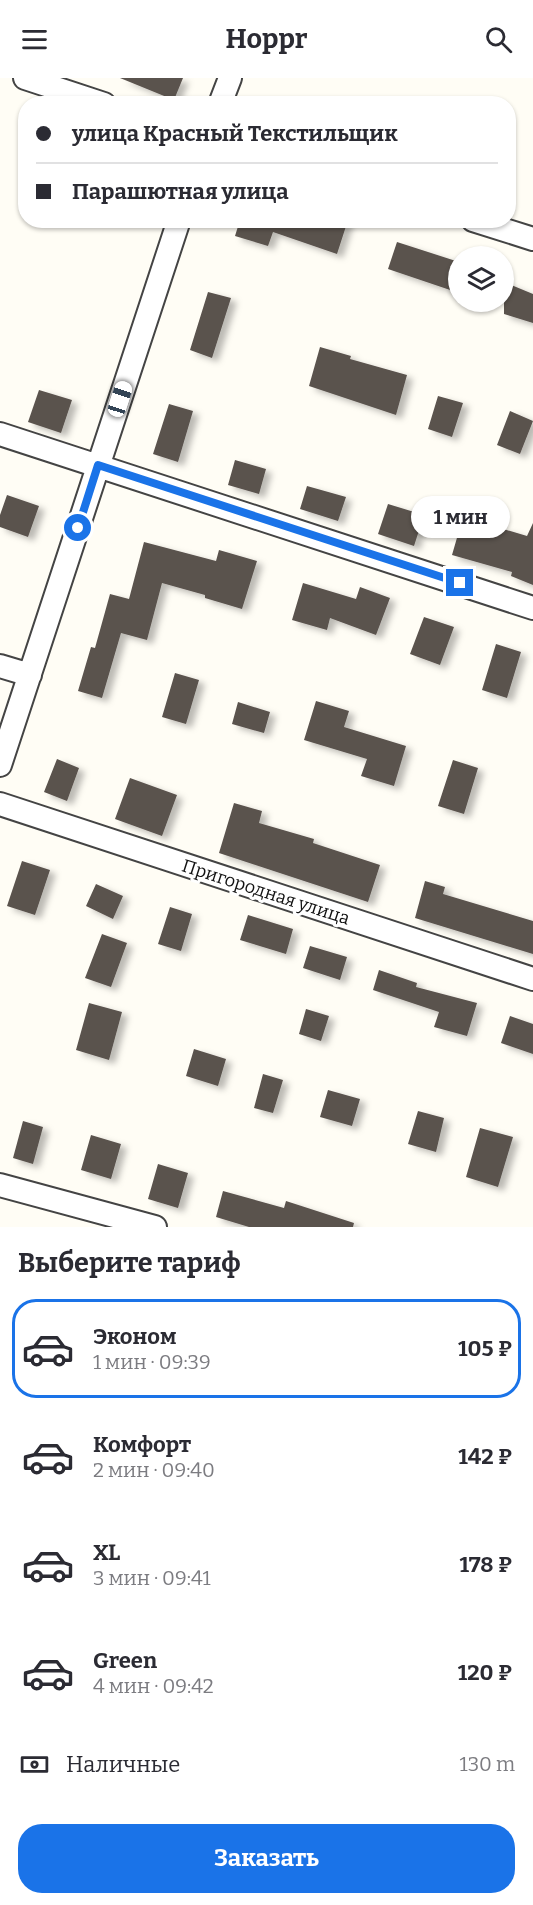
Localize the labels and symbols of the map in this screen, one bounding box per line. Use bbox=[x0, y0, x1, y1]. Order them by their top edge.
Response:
car bbox=[106, 379, 134, 419]
callout: 1 мин bbox=[410, 496, 510, 538]
route start bbox=[64, 514, 91, 541]
route end bbox=[446, 569, 473, 596]
street label: Пригородная улица bbox=[179, 854, 353, 930]

